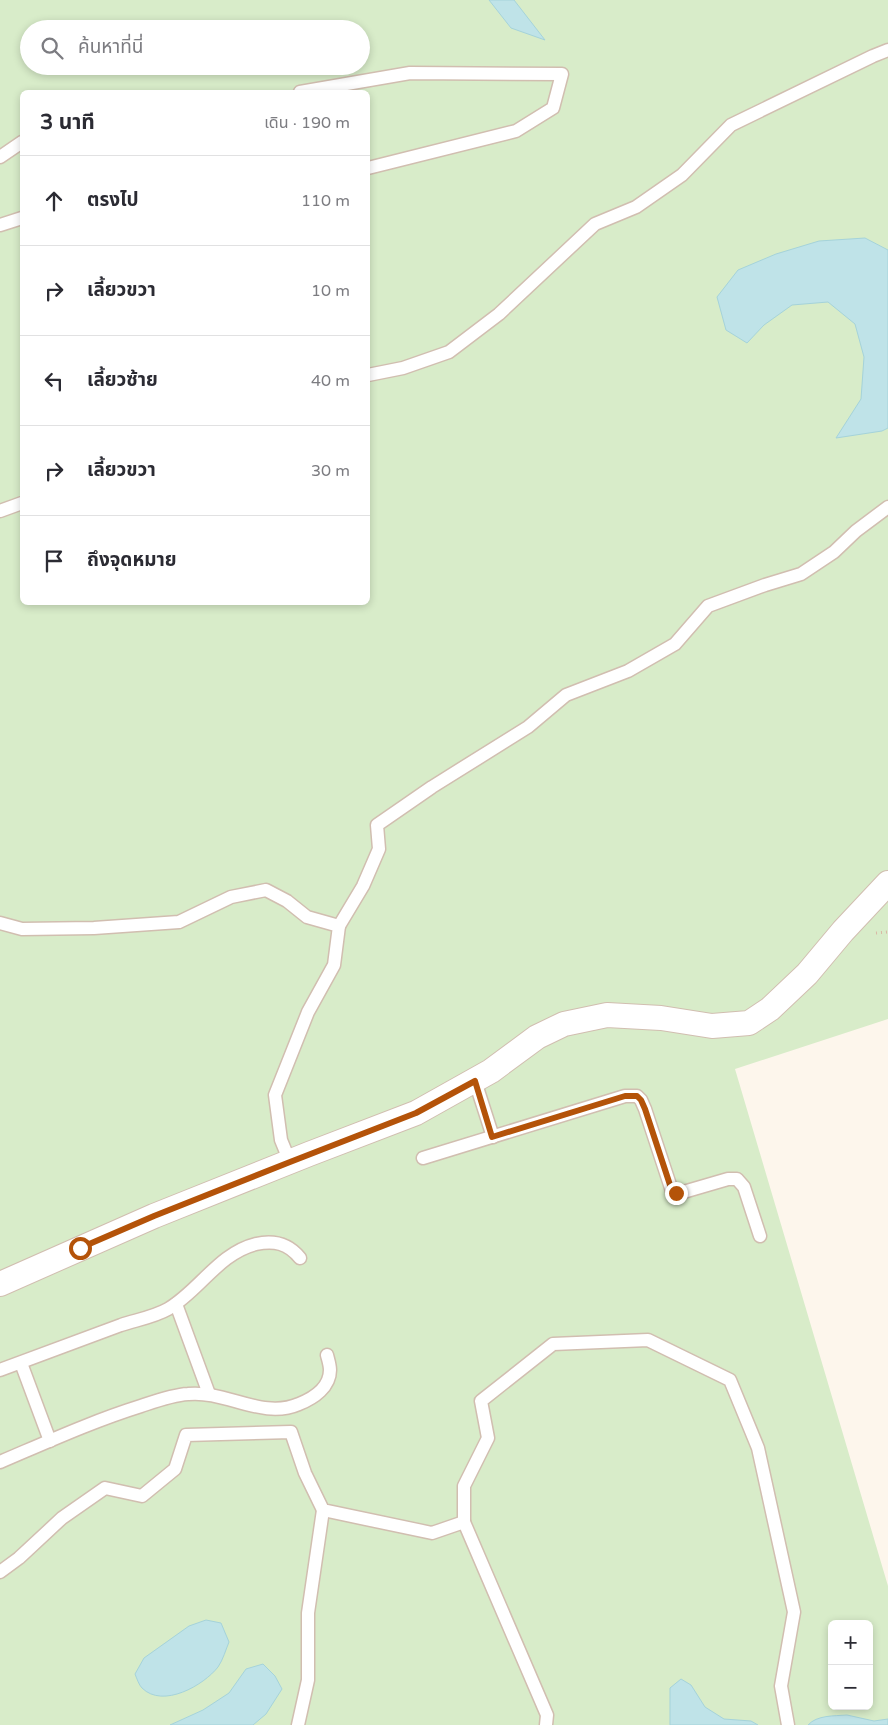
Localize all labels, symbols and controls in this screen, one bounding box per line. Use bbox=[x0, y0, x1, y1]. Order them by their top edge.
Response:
search box bbox=[20, 20, 370, 75]
icon: search bbox=[38, 34, 66, 62]
text: ค้นหาที่นี่ bbox=[78, 36, 143, 58]
text: 3 นาที bbox=[40, 110, 95, 135]
text: เดิน · 190 m bbox=[264, 113, 350, 133]
icon: ahead bbox=[40, 187, 68, 215]
text: ตรงไป bbox=[87, 189, 139, 211]
text: 110 m bbox=[301, 191, 350, 211]
icon: right bbox=[40, 277, 68, 305]
text: เลี้ยวขวา bbox=[87, 279, 156, 301]
text: 10 m bbox=[311, 281, 350, 301]
icon: left bbox=[40, 367, 68, 395]
text: เลี้ยวซ้าย bbox=[87, 369, 158, 391]
text: 40 m bbox=[311, 371, 350, 391]
icon: right bbox=[40, 457, 68, 485]
text: เลี้ยวขวา bbox=[87, 459, 156, 481]
text: 30 m bbox=[311, 461, 350, 481]
icon: arrive bbox=[40, 547, 68, 575]
text: ถึงจุดหมาย bbox=[87, 549, 177, 571]
route end bbox=[665, 1182, 688, 1205]
route start bbox=[69, 1237, 92, 1260]
map controls bbox=[828, 1620, 873, 1710]
button: + bbox=[828, 1620, 873, 1665]
button: − bbox=[828, 1665, 873, 1710]

